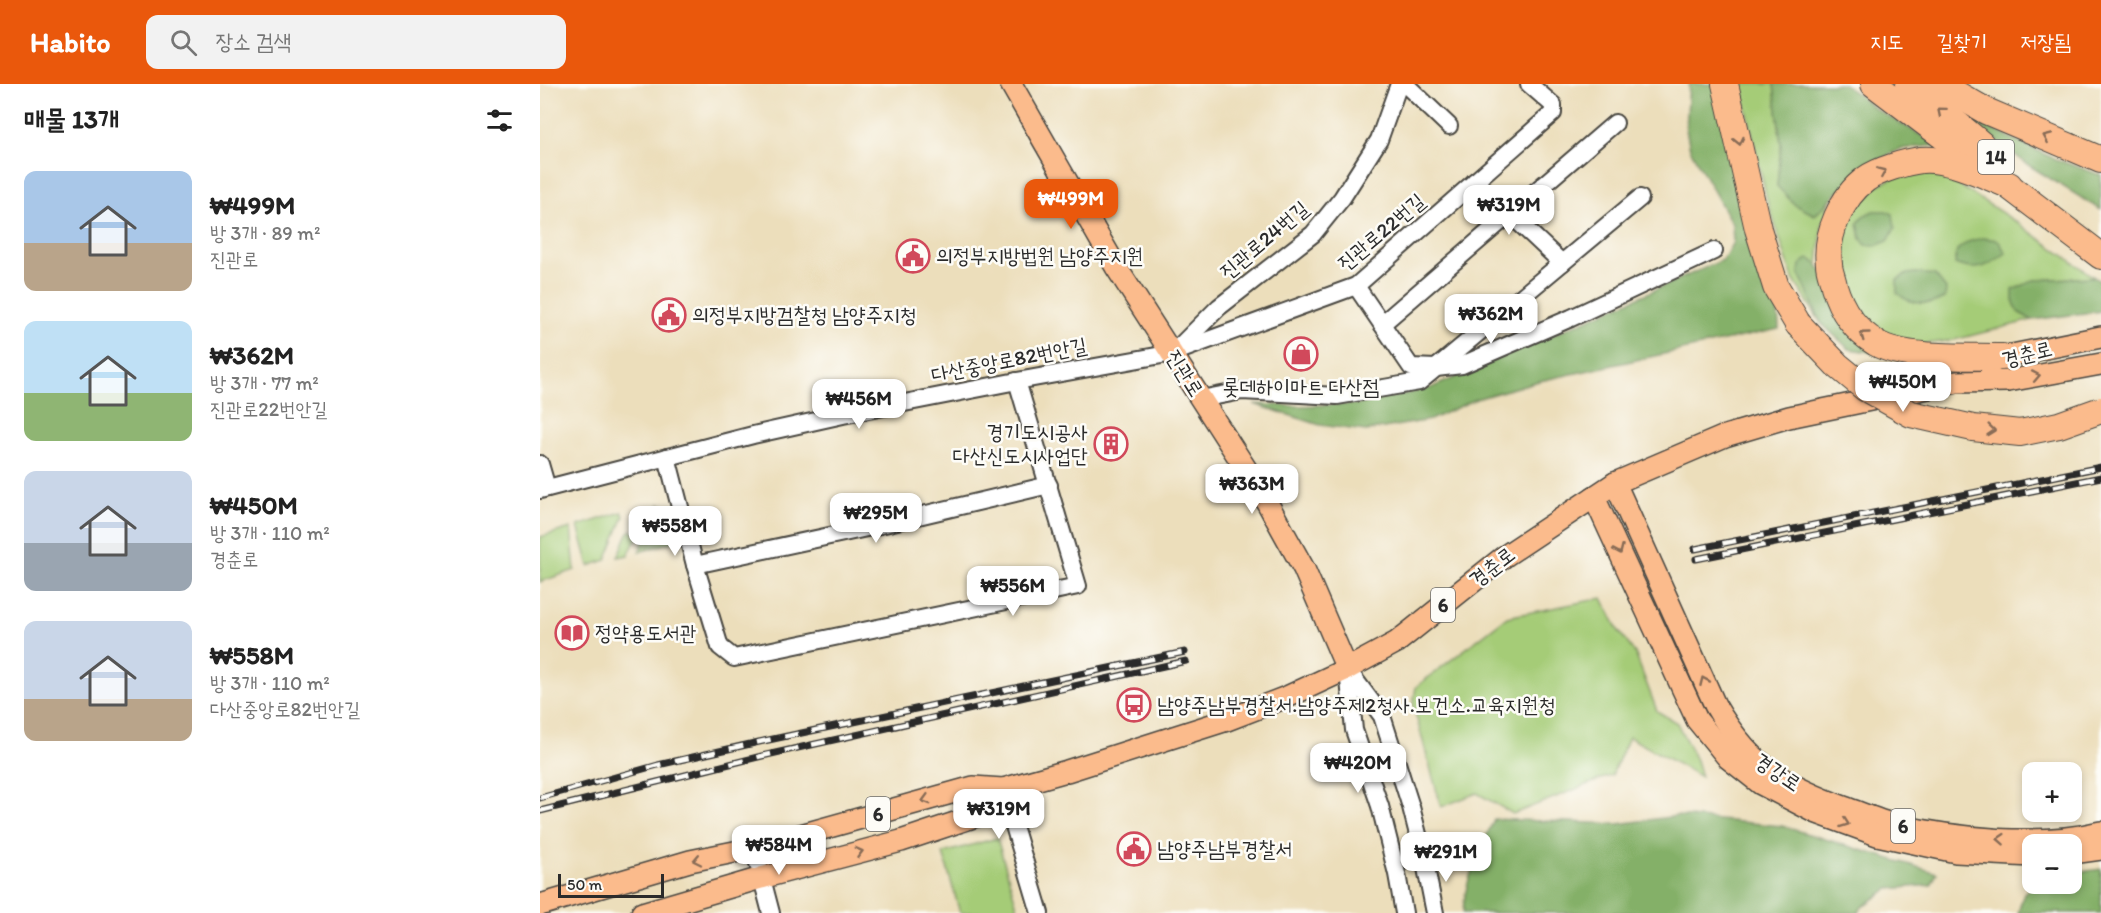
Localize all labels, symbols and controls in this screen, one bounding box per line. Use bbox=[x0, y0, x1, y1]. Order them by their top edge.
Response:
search box bbox=[146, 15, 566, 69]
text: Habito bbox=[30, 25, 110, 59]
icon: search bbox=[167, 26, 200, 59]
text: 장소 검색 bbox=[215, 28, 291, 55]
text: 지도 bbox=[1870, 29, 1904, 54]
text: 길찾기 bbox=[1937, 29, 1987, 54]
text: 저장됨 bbox=[2020, 29, 2071, 54]
text: 매물 13개 bbox=[24, 103, 119, 135]
icon: filters bbox=[483, 104, 516, 137]
one-way arrow bbox=[1937, 107, 1948, 118]
one-way arrow bbox=[2043, 132, 2054, 144]
one-way arrow bbox=[1731, 136, 1744, 146]
road number: 14 bbox=[1978, 140, 2014, 174]
one-way arrow bbox=[1875, 167, 1886, 179]
pin: ₩499M bbox=[1029, 179, 1113, 230]
pin: ₩319M bbox=[1467, 185, 1551, 236]
text: ₩499M bbox=[1038, 186, 1104, 210]
street label: 진관로22번길 bbox=[1332, 188, 1430, 275]
text: ₩499M bbox=[210, 189, 296, 221]
text: ₩319M bbox=[1477, 192, 1541, 216]
icon: home bbox=[72, 195, 144, 267]
street label: 진관로24번길 bbox=[1214, 195, 1313, 284]
text: 방 3개 · 89 m² bbox=[210, 221, 320, 245]
public building icon: 의정부지방법원 남양주지원 bbox=[895, 238, 931, 274]
place label: 의정부지방법원 남양주지원 bbox=[936, 243, 1144, 268]
text: 진관로 bbox=[210, 247, 258, 271]
pin: ₩362M bbox=[1449, 294, 1533, 345]
public building icon: 의정부지방검찰청 남양주지청 bbox=[651, 297, 687, 333]
text: ₩362M bbox=[1459, 301, 1523, 325]
place label: 의정부지방검찰청 남양주지청 bbox=[692, 302, 916, 327]
one-way arrow bbox=[1860, 331, 1871, 342]
street label: 다산중앙로82번안길 bbox=[929, 332, 1089, 387]
street label: 경춘로 bbox=[1999, 335, 2055, 372]
shop icon: 롯데하이마트 다산점 bbox=[1283, 336, 1319, 372]
text: ₩362M bbox=[210, 339, 294, 371]
icon: home bbox=[72, 345, 144, 417]
street label: 진관로 bbox=[1161, 345, 1209, 401]
pin: ₩450M bbox=[1861, 362, 1945, 413]
text: ₩450M bbox=[1869, 369, 1937, 393]
one-way arrow bbox=[2031, 370, 2041, 383]
text: 방 3개 · 77 m² bbox=[210, 371, 319, 395]
place label: 롯데하이마트 다산점 bbox=[1223, 374, 1379, 399]
pin: ₩456M bbox=[817, 379, 901, 430]
text: ₩456M bbox=[826, 386, 892, 410]
text: 진관로22번안길 bbox=[210, 397, 328, 421]
place label: 경기도시공사 다산신도시사업단 bbox=[953, 419, 1088, 468]
one-way arrow bbox=[1986, 423, 1995, 436]
building icon: 경기도시공사 다산신도시사업단 bbox=[1093, 426, 1129, 462]
pin: ₩363M bbox=[1210, 464, 1294, 515]
text: ₩363M bbox=[1219, 471, 1285, 495]
text: ₩450M bbox=[210, 489, 298, 521]
pin: ₩295M bbox=[834, 493, 918, 544]
icon: home bbox=[72, 495, 144, 567]
text: ₩295M bbox=[844, 500, 908, 524]
pin: ₩558M bbox=[633, 506, 717, 557]
text: ₩558M bbox=[643, 513, 707, 537]
text: 방 3개 · 110 m² bbox=[210, 521, 330, 545]
street label: 경춘로 bbox=[1464, 541, 1519, 592]
one-way arrow bbox=[1611, 543, 1623, 554]
text: 경춘로 bbox=[210, 547, 258, 571]
pin: ₩556M bbox=[971, 566, 1055, 617]
text: ₩556M bbox=[981, 573, 1045, 597]
road number: 6 bbox=[1431, 588, 1455, 622]
library icon: 정약용도서관 bbox=[554, 615, 590, 651]
place label: 정약용도서관 bbox=[595, 620, 696, 645]
text: ₩558M bbox=[210, 639, 294, 671]
icon: home bbox=[72, 645, 144, 717]
text: 방 3개 · 110 m² bbox=[210, 671, 330, 695]
one-way arrow bbox=[1699, 676, 1711, 687]
bus stop icon: 남양주남부경찰서.남양주제2청사.보건소.교육지원청 bbox=[1116, 687, 1152, 723]
place label: 남양주남부경찰서.남양주제2청사.보건소.교육지원청 bbox=[1157, 692, 1555, 717]
text: 다산중앙로82번안길 bbox=[210, 697, 360, 721]
pin: ₩420M bbox=[1316, 743, 1400, 794]
street label: 경강로 bbox=[1750, 747, 1806, 796]
text: ₩420M bbox=[1324, 750, 1392, 774]
map controls bbox=[2022, 762, 2082, 894]
button: + bbox=[2022, 762, 2082, 822]
pin: ₩319M bbox=[957, 789, 1041, 840]
one-way arrow bbox=[921, 793, 932, 805]
text: ₩319M bbox=[967, 796, 1031, 820]
road number: 6 bbox=[866, 797, 890, 831]
road number: 6 bbox=[1891, 809, 1915, 843]
one-way arrow bbox=[1839, 816, 1850, 829]
pin: ₩584M bbox=[737, 825, 821, 876]
public building icon: 남양주남부경찰서 bbox=[1116, 831, 1152, 867]
text: ₩584M bbox=[746, 832, 812, 856]
pin: ₩291M bbox=[1404, 832, 1488, 883]
one-way arrow bbox=[1996, 832, 2005, 845]
button: − bbox=[2022, 834, 2082, 894]
place label: 남양주남부경찰서 bbox=[1157, 836, 1292, 861]
text: ₩291M bbox=[1414, 839, 1478, 863]
one-way arrow bbox=[853, 847, 863, 859]
one-way arrow bbox=[692, 853, 702, 866]
scale bar bbox=[558, 871, 664, 898]
text: 50 m bbox=[567, 875, 602, 894]

